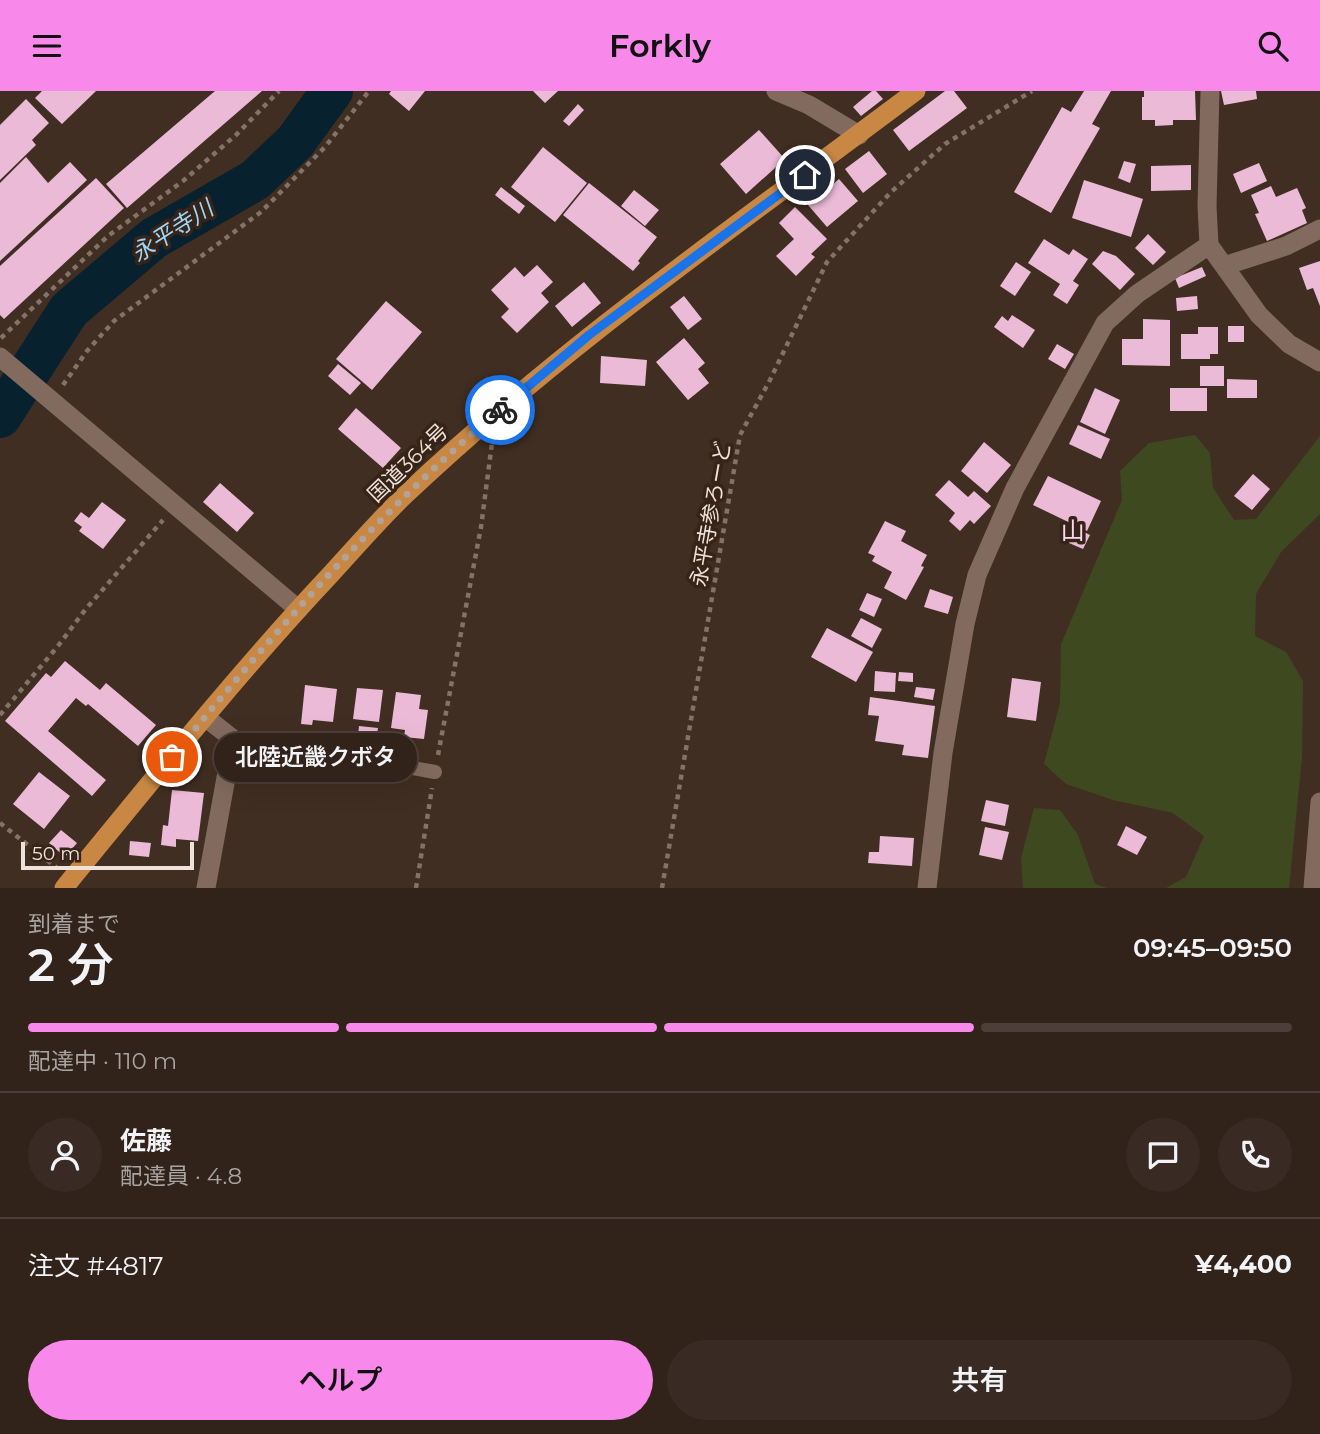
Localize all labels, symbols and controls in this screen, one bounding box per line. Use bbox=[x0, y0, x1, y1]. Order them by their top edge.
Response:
text: Forkly bbox=[609, 26, 711, 65]
icon: menu bbox=[28, 27, 66, 65]
icon: search bbox=[1254, 27, 1292, 65]
pin bbox=[775, 145, 835, 205]
icon: home bbox=[786, 156, 824, 194]
water label: 永平寺川 bbox=[126, 193, 221, 268]
courier bbox=[465, 375, 535, 445]
icon: bike bbox=[481, 391, 519, 429]
street label: 国道364号 bbox=[362, 418, 453, 507]
street label: 永平寺参ろーど bbox=[685, 439, 736, 588]
district label: 山 bbox=[1061, 516, 1085, 545]
pin bbox=[142, 727, 202, 787]
callout: 北陸近畿クボタ bbox=[214, 733, 417, 781]
icon: bag bbox=[153, 738, 191, 776]
text: 北陸近畿クボタ bbox=[235, 743, 396, 771]
scale bar bbox=[21, 839, 194, 871]
text: 50 m bbox=[32, 842, 80, 865]
text: 到着まで bbox=[28, 910, 120, 938]
text: 09:45–09:50 bbox=[1133, 932, 1292, 964]
text: 2 分 bbox=[28, 936, 113, 993]
text: 配達中 · 110 m bbox=[28, 1047, 177, 1075]
button: person bbox=[28, 1118, 102, 1192]
button: chat bbox=[1126, 1118, 1200, 1192]
button: phone bbox=[1218, 1118, 1292, 1192]
text: 佐藤 bbox=[120, 1125, 172, 1157]
text: 配達員 · 4.8 bbox=[120, 1162, 242, 1190]
text: ¥4,400 bbox=[1195, 1248, 1292, 1280]
text: 注文 #4817 bbox=[28, 1250, 164, 1282]
button: ヘルプ bbox=[28, 1340, 653, 1420]
button: 共有 bbox=[667, 1340, 1292, 1420]

